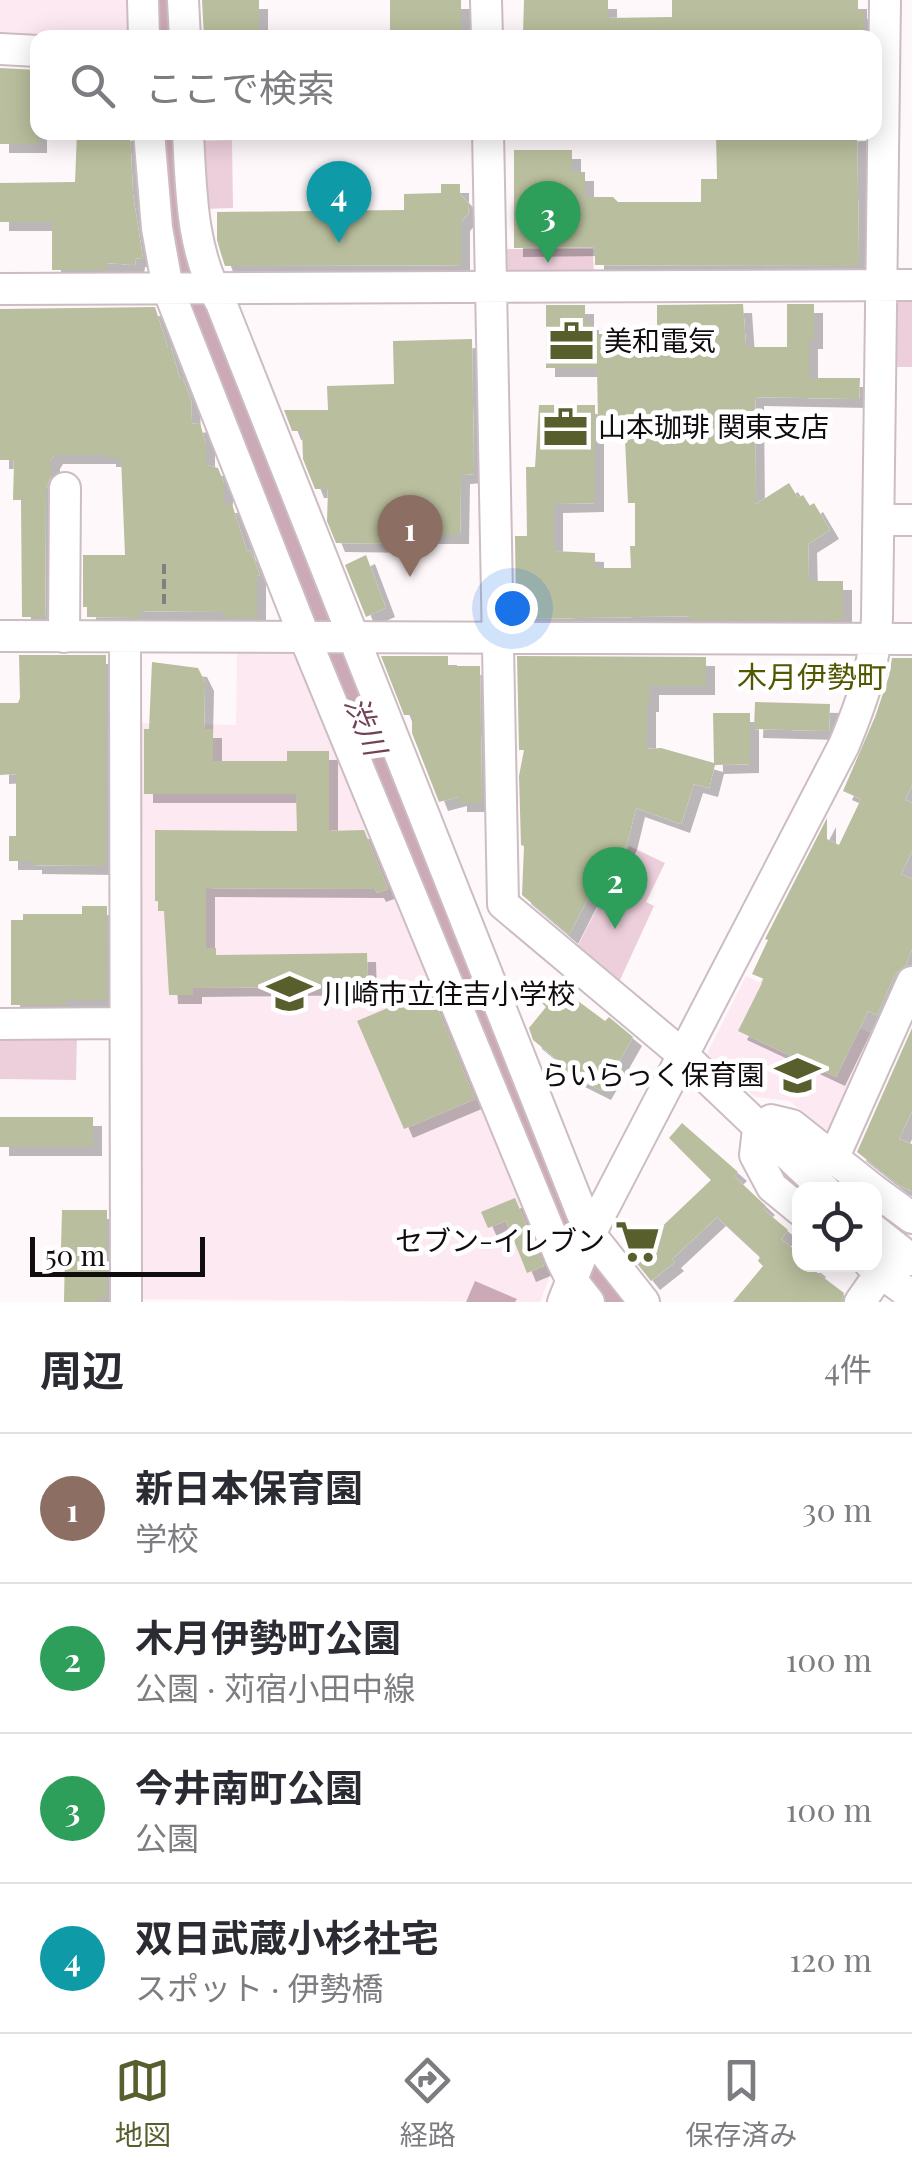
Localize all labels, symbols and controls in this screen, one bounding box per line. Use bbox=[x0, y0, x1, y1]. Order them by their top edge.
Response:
search box bbox=[30, 30, 882, 140]
icon: search bbox=[65, 58, 120, 113]
text: ここで検索 bbox=[145, 61, 335, 112]
pin: 4 bbox=[306, 160, 372, 243]
pin: 3 bbox=[516, 180, 580, 263]
office icon: 美和電気 bbox=[547, 317, 595, 365]
place label: 美和電気 bbox=[604, 321, 716, 358]
office icon: 山本珈琲 関東支店 bbox=[541, 403, 589, 451]
place label: 山本珈琲 関東支店 bbox=[598, 407, 829, 444]
pin: 1 bbox=[378, 494, 442, 577]
your location bbox=[487, 583, 538, 634]
district label: 木月伊勢町 bbox=[737, 656, 887, 696]
water label: 渋川 bbox=[337, 690, 398, 763]
pin: 2 bbox=[582, 846, 648, 929]
school or university icon: 川崎市立住吉小学校 bbox=[266, 970, 314, 1018]
place label: 川崎市立住吉小学校 bbox=[323, 974, 575, 1011]
school or university icon: らいらっく保育園 bbox=[774, 1051, 822, 1099]
place label: らいらっく保育園 bbox=[541, 1055, 765, 1092]
map controls bbox=[792, 1182, 882, 1272]
button: locate bbox=[792, 1182, 882, 1272]
supermarket icon: セブン-イレブン bbox=[614, 1217, 662, 1265]
place label: セブン-イレブン bbox=[395, 1221, 605, 1258]
scale bar bbox=[30, 1232, 205, 1276]
text: 50 m bbox=[45, 1236, 105, 1273]
text: 周辺 bbox=[40, 1341, 124, 1397]
text: 4件 bbox=[824, 1346, 872, 1389]
text: 新日本保育園 bbox=[135, 1461, 363, 1512]
text: 1 bbox=[66, 1487, 79, 1530]
text: 30 m bbox=[802, 1487, 872, 1530]
text: 学校 bbox=[135, 1515, 199, 1558]
text: 木月伊勢町公園 bbox=[135, 1611, 401, 1662]
text: 2 bbox=[64, 1637, 81, 1680]
text: 100 m bbox=[785, 1637, 872, 1680]
text: 公園 · 苅宿小田中線 bbox=[135, 1665, 415, 1708]
text: 今井南町公園 bbox=[135, 1761, 363, 1812]
text: 3 bbox=[65, 1787, 80, 1830]
text: 100 m bbox=[785, 1787, 872, 1830]
text: 公園 bbox=[135, 1815, 199, 1858]
text: 双日武蔵小杉社宅 bbox=[135, 1911, 439, 1962]
text: 4 bbox=[64, 1937, 81, 1980]
text: 120 m bbox=[789, 1937, 872, 1980]
text: スポット · 伊勢橋 bbox=[135, 1965, 383, 2008]
tab: 地図 bbox=[115, 2053, 171, 2153]
tab: 経路 bbox=[400, 2053, 456, 2153]
tab: 保存済み bbox=[685, 2053, 797, 2153]

